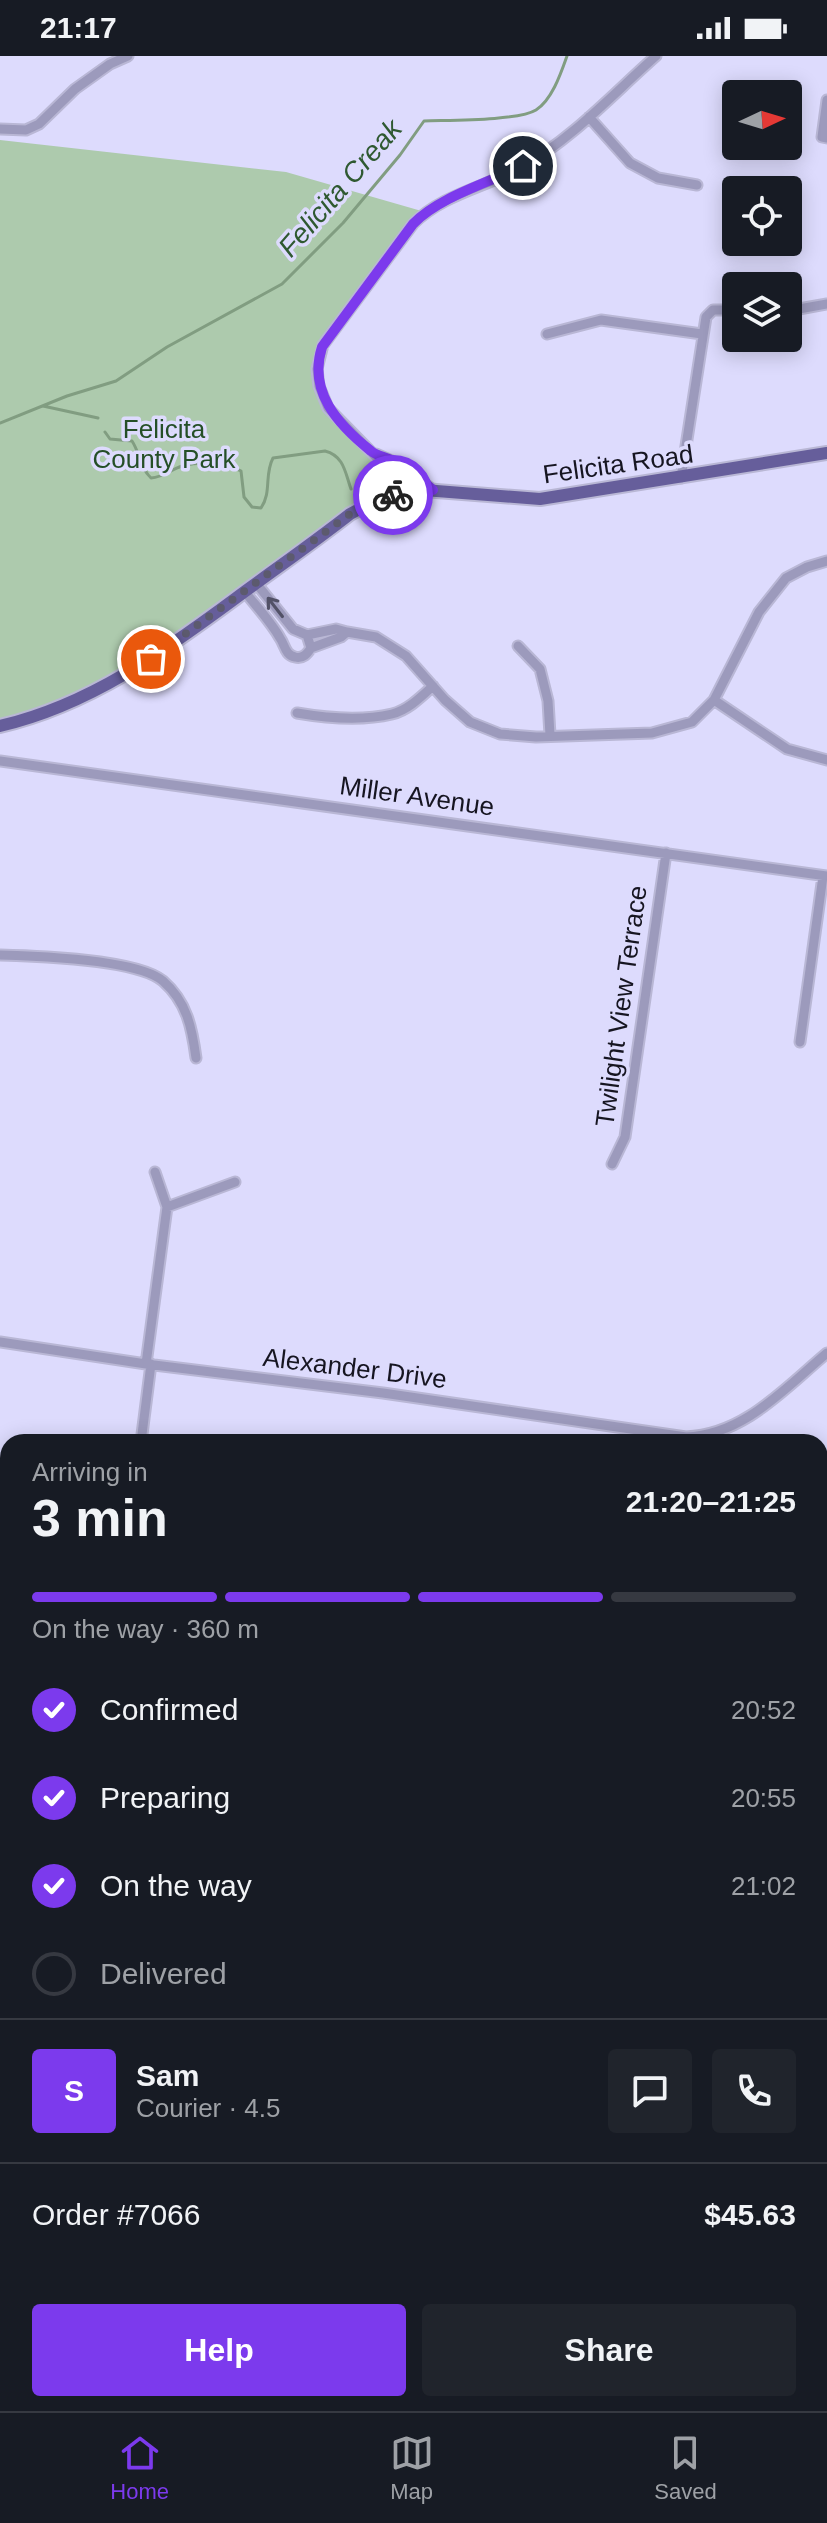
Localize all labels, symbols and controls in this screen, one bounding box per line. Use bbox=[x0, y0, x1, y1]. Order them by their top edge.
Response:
text: 21:17 bbox=[40, 11, 117, 44]
north arrow bbox=[722, 80, 802, 160]
map controls bbox=[722, 80, 802, 352]
water label: Felicita Creak bbox=[272, 112, 409, 263]
pin bbox=[489, 132, 557, 200]
icon: home bbox=[501, 144, 545, 188]
button: locate bbox=[722, 176, 802, 256]
button: layers bbox=[722, 272, 802, 352]
park label: Felicita County Park bbox=[92, 414, 237, 474]
street label: Felicita Road bbox=[541, 439, 695, 489]
courier bbox=[353, 455, 433, 535]
icon: bike bbox=[371, 473, 415, 517]
one-way arrow bbox=[266, 597, 284, 618]
pin bbox=[117, 625, 185, 693]
icon: bag bbox=[129, 637, 173, 681]
street label: Miller Avenue bbox=[338, 770, 496, 822]
street label: Twilight View Terrace bbox=[589, 883, 653, 1129]
street label: Alexander Drive bbox=[261, 1342, 449, 1394]
text: Arriving in bbox=[32, 1457, 148, 1487]
text: 21:20–21:25 bbox=[626, 1485, 796, 1518]
text: 3 min bbox=[32, 1489, 168, 1547]
text: On the way · 360 m bbox=[32, 1614, 259, 1644]
icon: check bbox=[32, 1688, 76, 1732]
text: Confirmed bbox=[100, 1693, 238, 1726]
text: 20:52 bbox=[731, 1695, 796, 1725]
icon: check bbox=[32, 1776, 76, 1820]
text: Preparing bbox=[100, 1781, 230, 1814]
text: 20:55 bbox=[731, 1783, 796, 1813]
icon: check bbox=[32, 1864, 76, 1908]
text: On the way bbox=[100, 1869, 252, 1902]
text: 21:02 bbox=[731, 1871, 796, 1901]
text: Delivered bbox=[100, 1957, 227, 1990]
button: chat bbox=[608, 2049, 692, 2133]
button: phone bbox=[712, 2049, 796, 2133]
text: Sam bbox=[136, 2059, 199, 2092]
text: S bbox=[64, 2074, 84, 2107]
text: Courier · 4.5 bbox=[136, 2093, 281, 2123]
text: Order #7066 bbox=[32, 2198, 200, 2231]
text: $45.63 bbox=[704, 2198, 796, 2231]
button: Help bbox=[32, 2304, 406, 2396]
button: Share bbox=[422, 2304, 796, 2396]
tab: Home bbox=[110, 2431, 169, 2505]
tab: Map bbox=[390, 2431, 434, 2505]
tab: Saved bbox=[654, 2431, 717, 2505]

